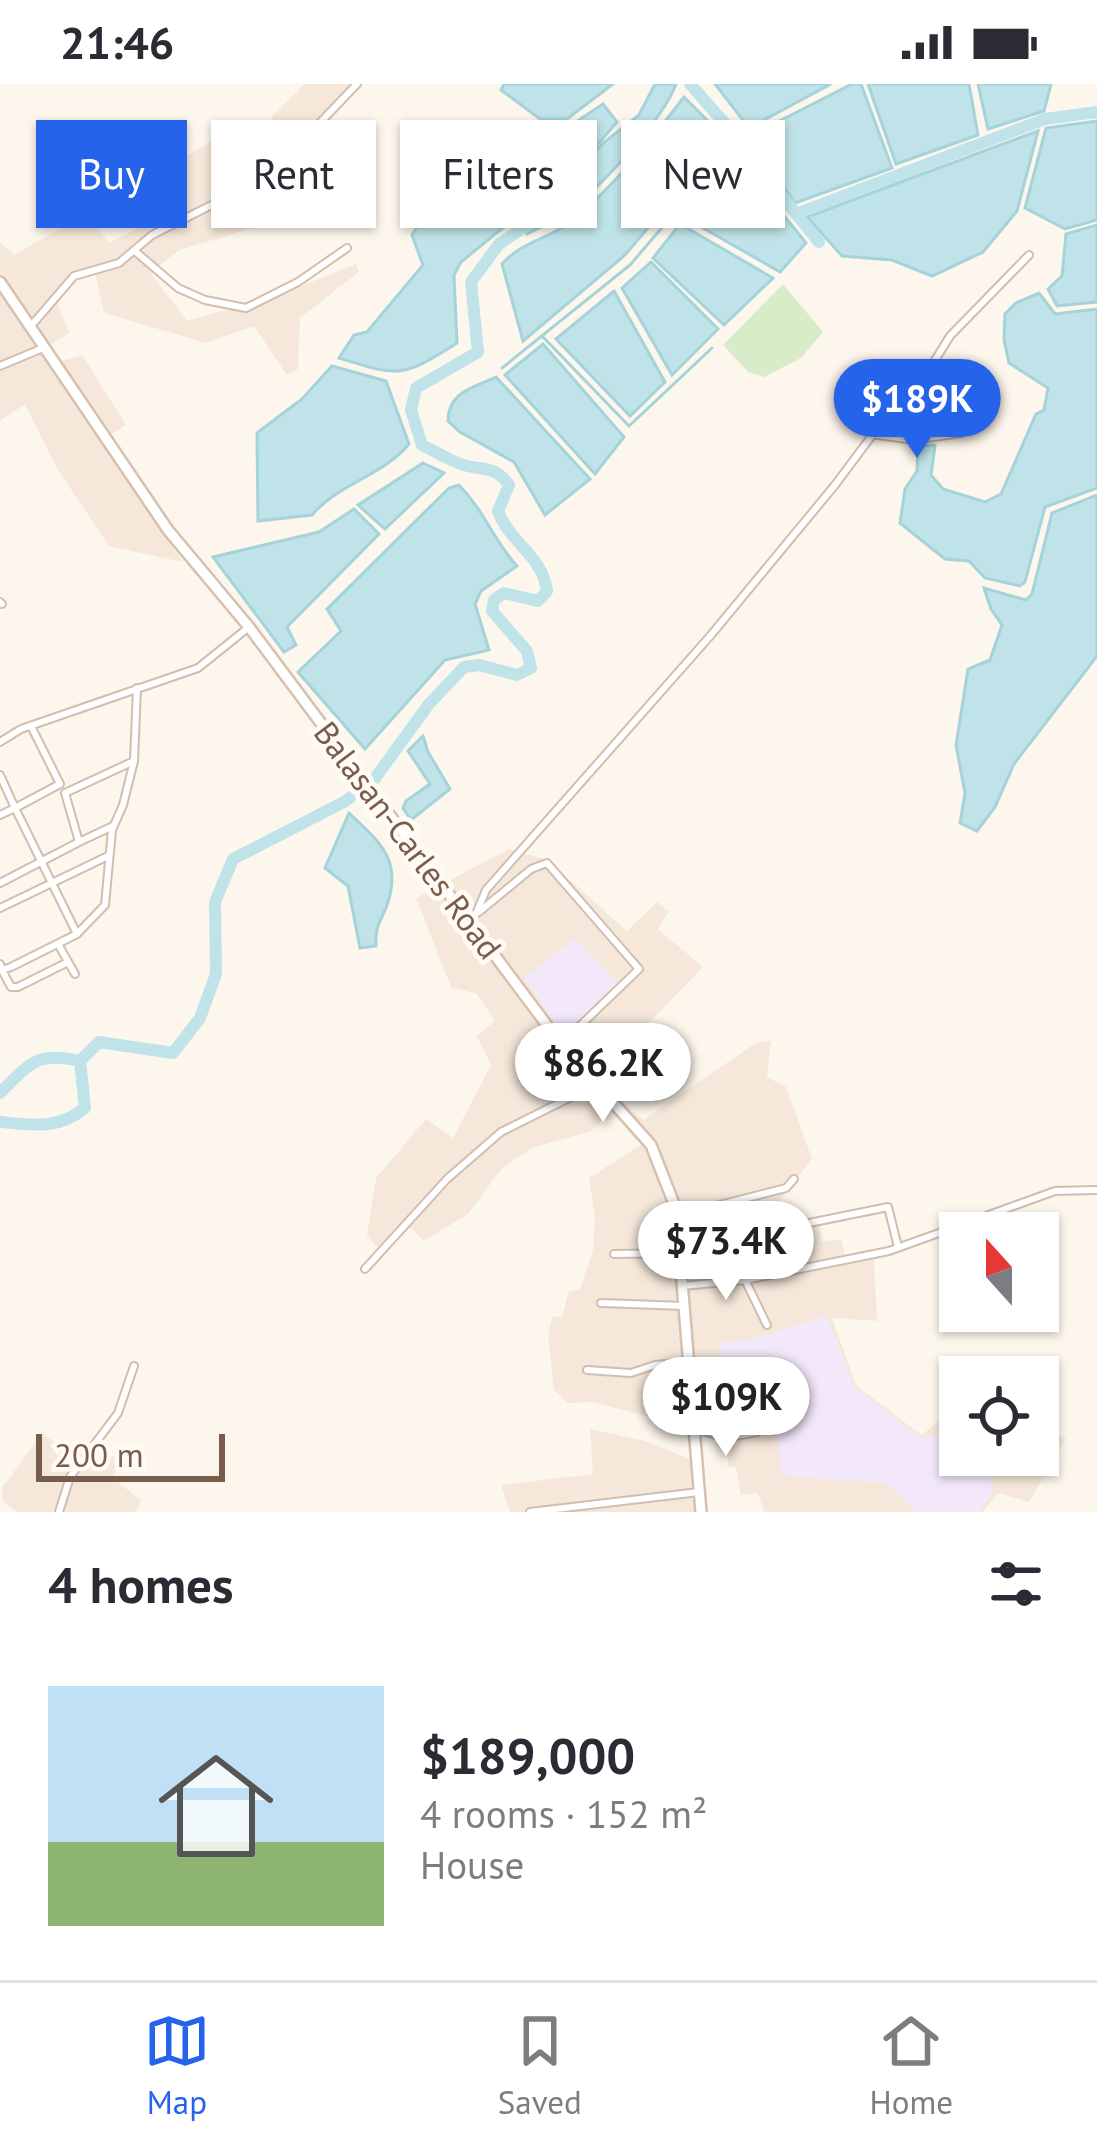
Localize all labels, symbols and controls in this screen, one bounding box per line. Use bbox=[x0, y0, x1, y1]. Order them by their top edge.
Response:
text: 21:46 bbox=[60, 13, 174, 71]
chip: Buy bbox=[36, 120, 187, 228]
chip: Rent bbox=[211, 120, 376, 228]
chip: Filters bbox=[400, 120, 597, 228]
chip: New bbox=[621, 120, 785, 228]
pin: $189K bbox=[833, 359, 1001, 461]
text: $189K bbox=[861, 372, 973, 423]
street label: Balasan-Carles Road bbox=[305, 712, 512, 967]
pin: $86.2K bbox=[505, 1023, 701, 1125]
text: $86.2K bbox=[542, 1036, 664, 1087]
pin: $73.4K bbox=[628, 1201, 824, 1303]
north arrow bbox=[939, 1212, 1059, 1332]
map controls bbox=[939, 1212, 1059, 1476]
text: $73.4K bbox=[665, 1214, 787, 1265]
button: locate bbox=[939, 1356, 1059, 1476]
pin: $109K bbox=[642, 1357, 810, 1459]
text: $109K bbox=[670, 1370, 782, 1421]
scale bar bbox=[36, 1428, 225, 1481]
text: 200 m bbox=[54, 1433, 144, 1476]
text: 4 homes bbox=[48, 1551, 234, 1617]
icon: filters bbox=[983, 1551, 1049, 1617]
text: $189,000 bbox=[420, 1722, 635, 1788]
icon: home bbox=[144, 1734, 288, 1878]
text: 4 rooms · 152 m² bbox=[420, 1788, 707, 1839]
text: House bbox=[420, 1839, 524, 1890]
tab: Map bbox=[144, 2008, 210, 2123]
tab: Saved bbox=[498, 2008, 582, 2123]
tab: Home bbox=[870, 2008, 953, 2123]

